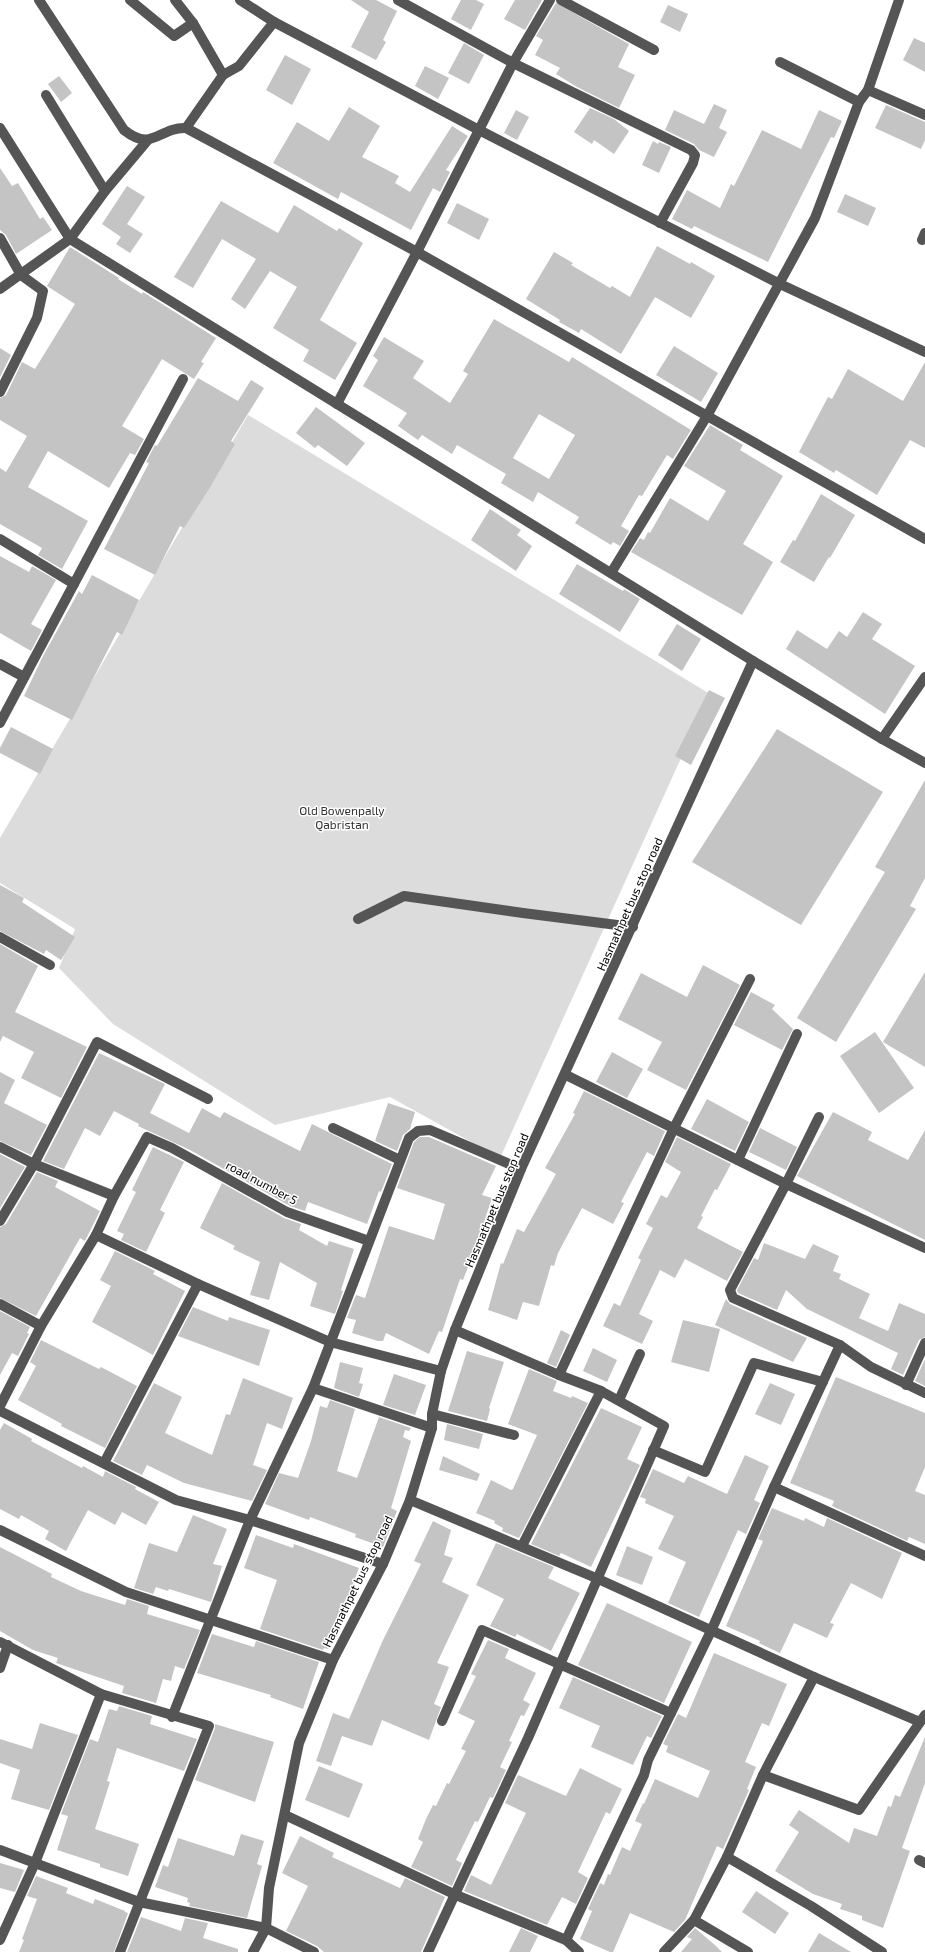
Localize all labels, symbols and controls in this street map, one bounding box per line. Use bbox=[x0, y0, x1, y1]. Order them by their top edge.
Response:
park label: Old Bowenpally Qabristan bbox=[299, 803, 385, 832]
street label: Hasmathpet bus stop road bbox=[593, 835, 665, 973]
street label: Hasmathpet bus stop road bbox=[461, 1131, 531, 1269]
street label: road number 5 bbox=[224, 1157, 300, 1207]
street label: Hasmathpet bus stop road bbox=[319, 1513, 395, 1649]

